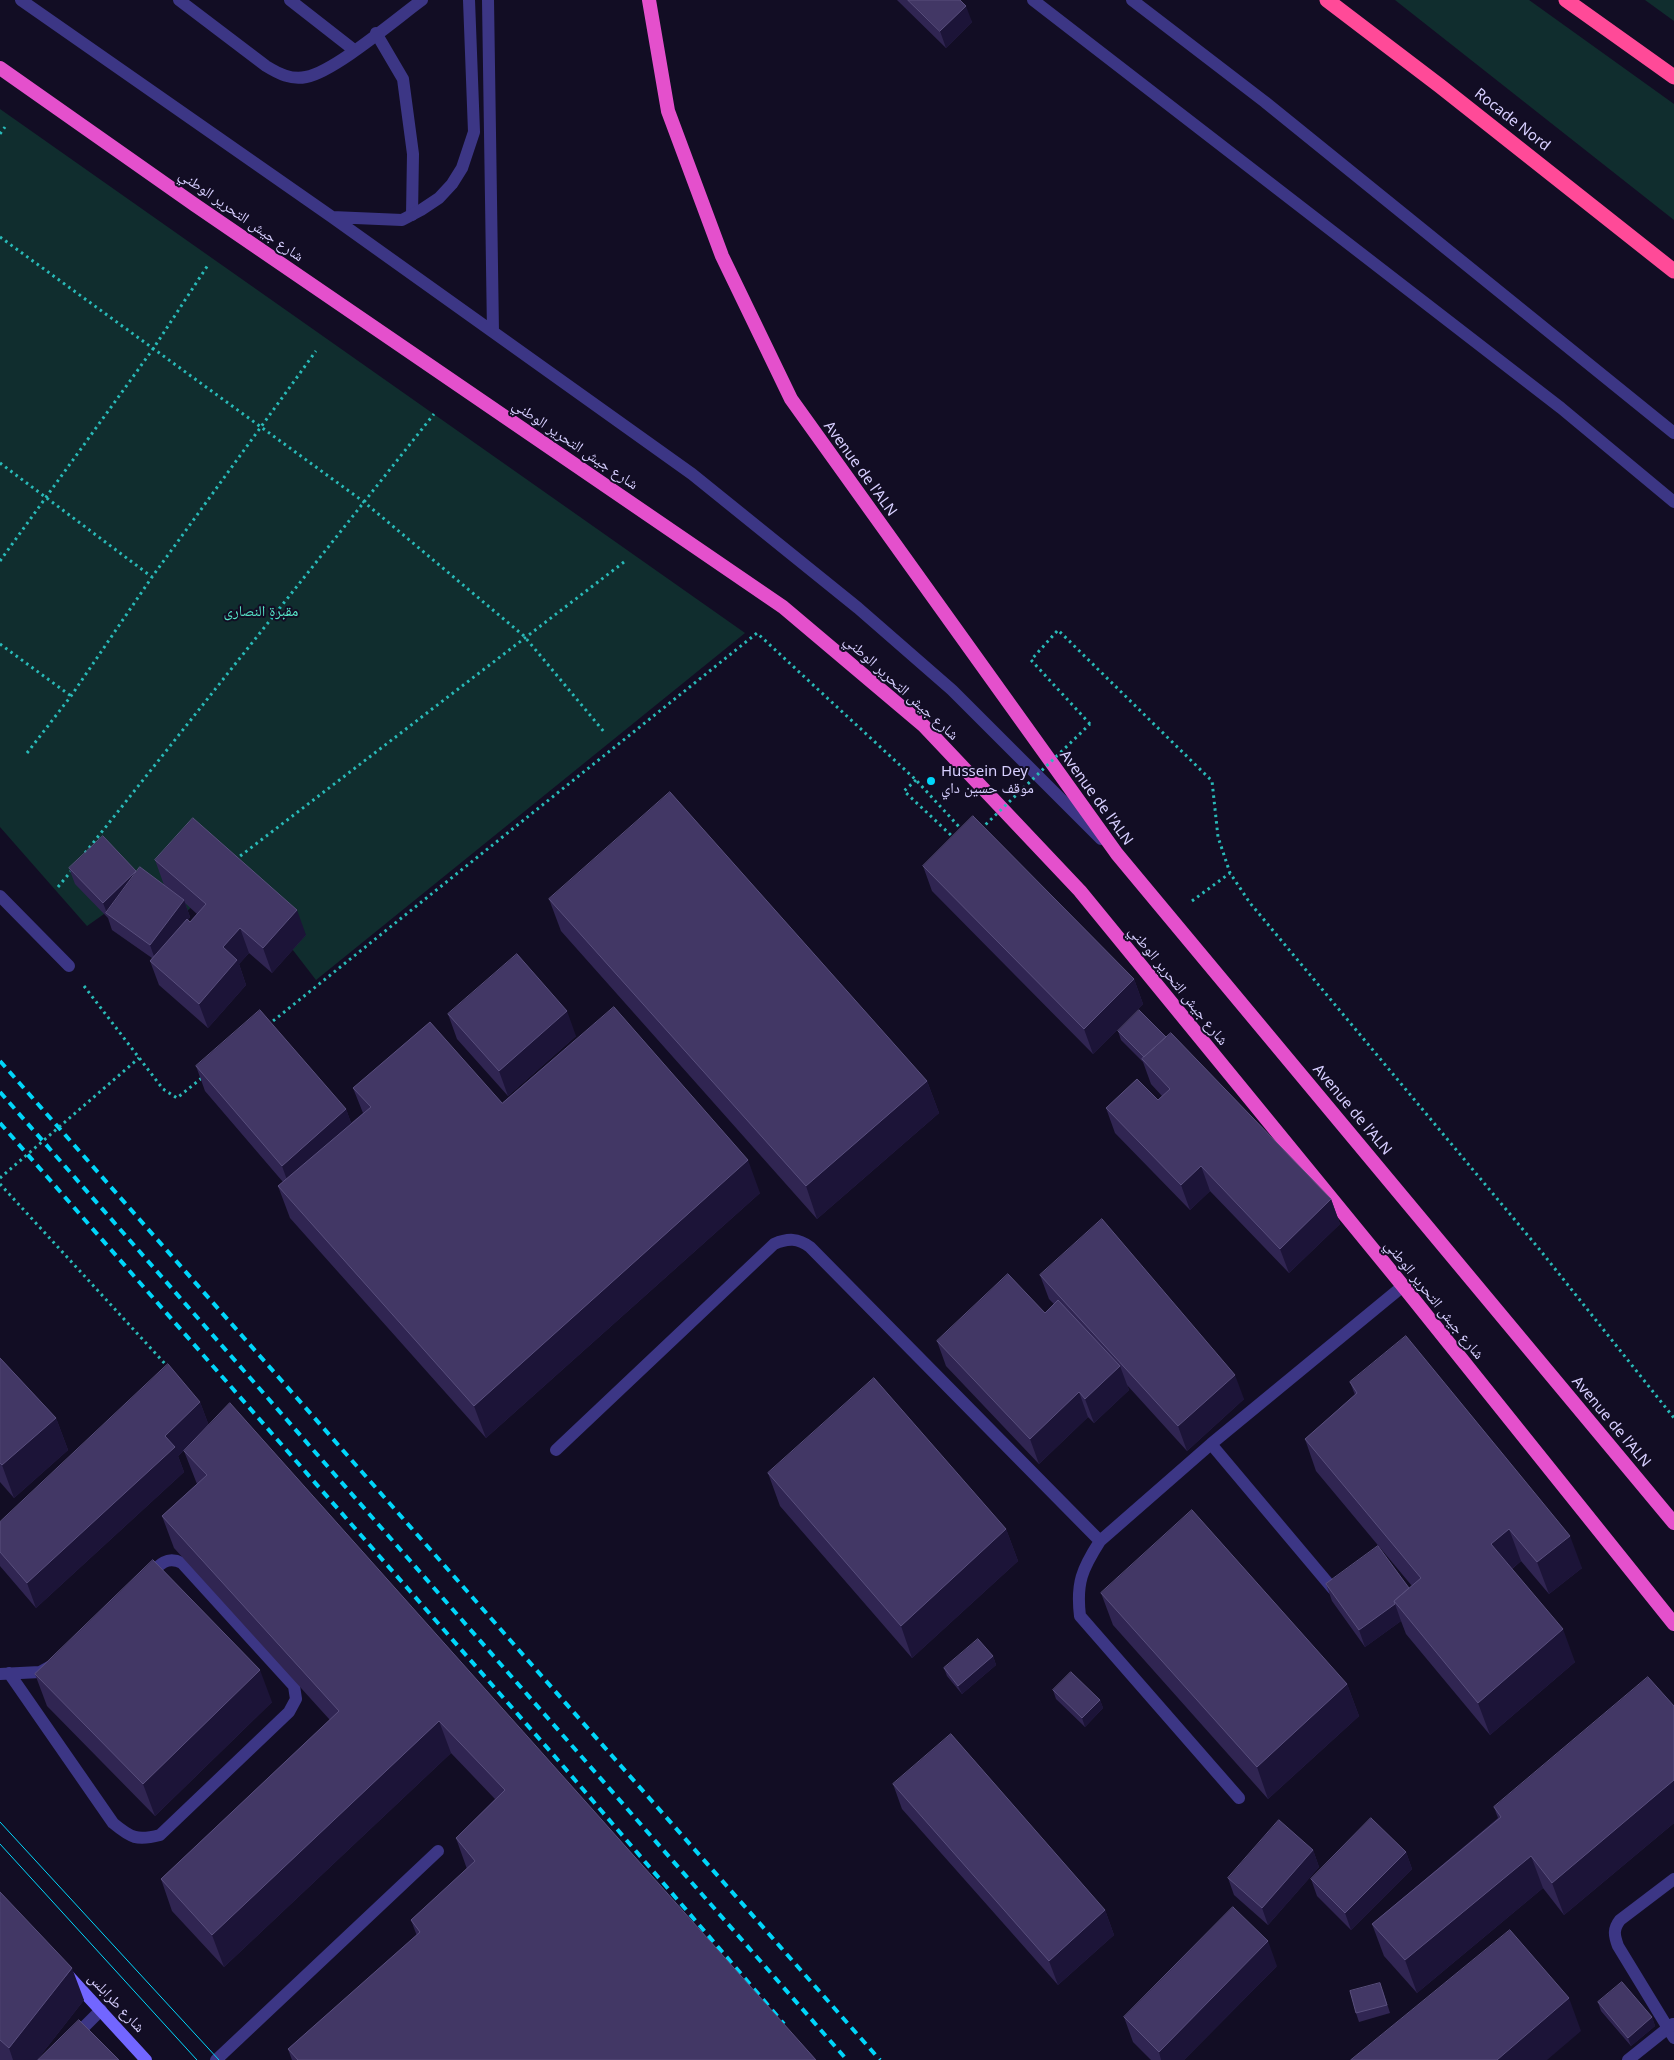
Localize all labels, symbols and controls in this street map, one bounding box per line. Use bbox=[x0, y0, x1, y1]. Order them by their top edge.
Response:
street label: Rocade Nord bbox=[1471, 85, 1553, 155]
street label: شارع جيش التحرير الوطني bbox=[175, 166, 307, 266]
street label: شارع جيش التحرير الوطني bbox=[509, 396, 641, 494]
street label: Avenue de l'ALN bbox=[819, 418, 901, 520]
park label: مقبرة النصارى bbox=[224, 603, 298, 621]
street label: شارع جيش التحرير الوطني bbox=[840, 632, 962, 744]
street label: Avenue de l'ALN bbox=[1055, 747, 1137, 849]
place label: Hussein Dey موقف حسين داي bbox=[941, 763, 1034, 798]
marker: Hussein Dey موقف حسين داي bbox=[925, 775, 937, 787]
street label: شارع جيش التحرير الوطني bbox=[1124, 923, 1232, 1049]
street label: Avenue de l'ALN bbox=[1309, 1061, 1395, 1159]
street label: شارع جيش التحرير الوطني bbox=[1380, 1237, 1488, 1363]
street label: Avenue de l'ALN bbox=[1568, 1373, 1654, 1471]
street label: شارع طرابلس bbox=[84, 1969, 148, 2037]

